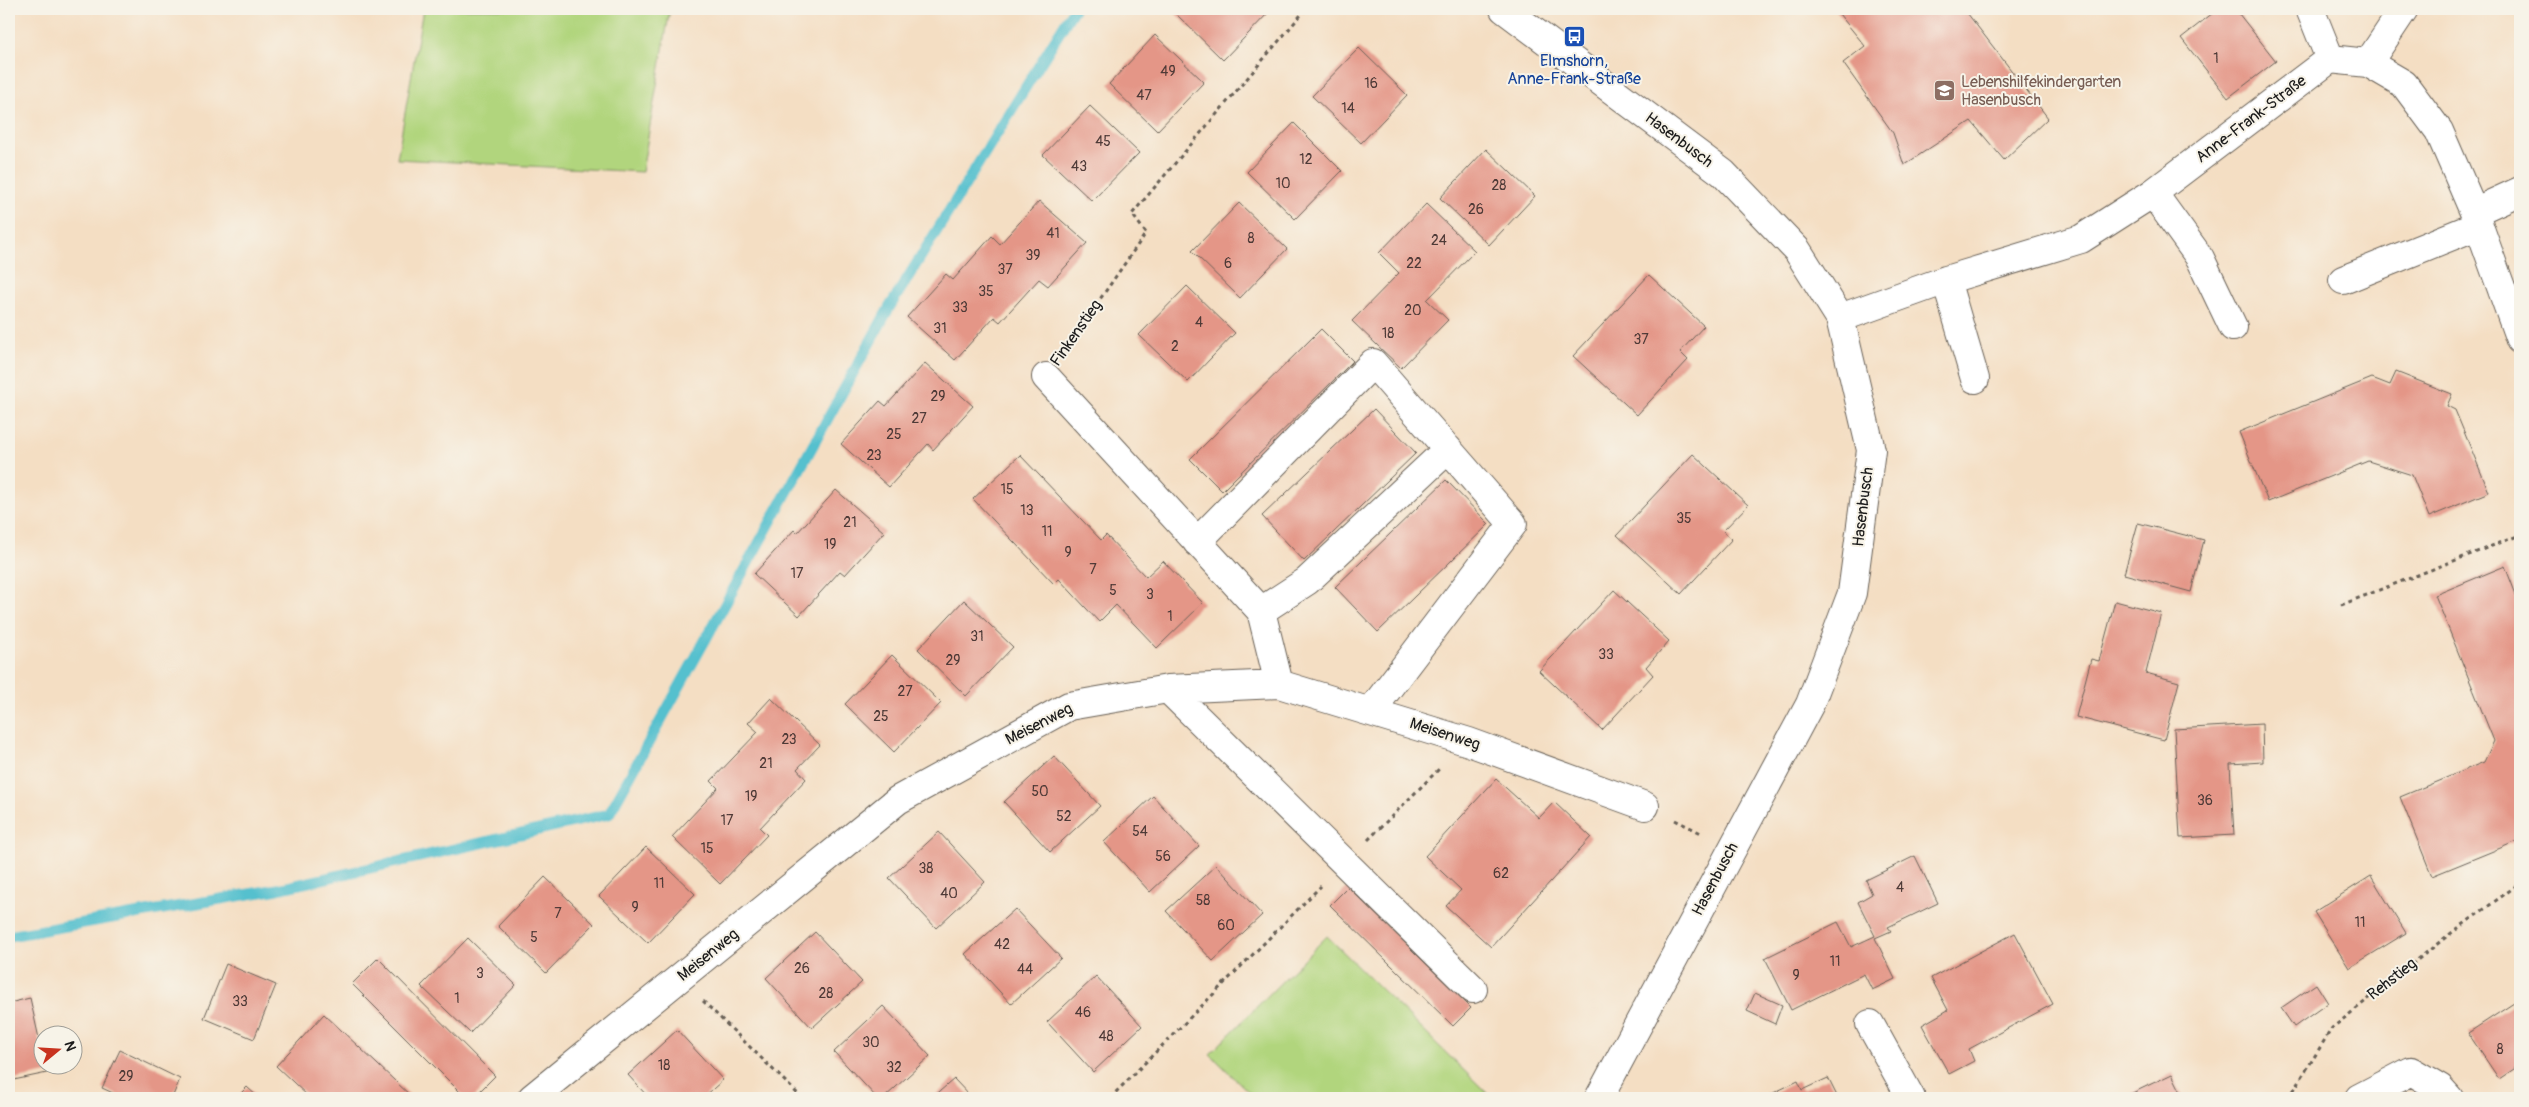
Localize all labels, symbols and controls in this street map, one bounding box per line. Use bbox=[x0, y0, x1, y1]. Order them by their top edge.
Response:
bus stop icon: Elmshorn, Anne-Frank-Straße bbox=[1562, 25, 1586, 49]
house number: 1 bbox=[2213, 50, 2219, 67]
place label: Elmshorn, Anne-Frank-Straße bbox=[1507, 51, 1641, 89]
house number: 49 bbox=[1160, 63, 1176, 80]
street label: Anne-Frank-Straße bbox=[2192, 71, 2310, 167]
place label: Lebenshilfekindergarten Hasenbusch bbox=[1961, 72, 2121, 110]
house number: 16 bbox=[1364, 75, 1378, 92]
school or university icon: Lebenshilfekindergarten Hasenbusch bbox=[1933, 79, 1957, 103]
house number: 47 bbox=[1136, 87, 1152, 104]
house number: 14 bbox=[1341, 100, 1355, 117]
street label: Hasenbusch bbox=[1641, 108, 1717, 172]
house number: 45 bbox=[1095, 133, 1111, 150]
house number: 12 bbox=[1299, 151, 1313, 168]
house number: 43 bbox=[1071, 158, 1087, 175]
house number: 10 bbox=[1275, 175, 1291, 192]
house number: 28 bbox=[1492, 177, 1506, 194]
house number: 26 bbox=[1468, 201, 1484, 218]
house number: 41 bbox=[1046, 225, 1060, 242]
house number: 8 bbox=[1247, 230, 1255, 247]
house number: 24 bbox=[1431, 232, 1447, 249]
house number: 39 bbox=[1025, 247, 1041, 264]
house number: 6 bbox=[1224, 255, 1232, 272]
house number: 22 bbox=[1406, 255, 1422, 272]
house number: 37 bbox=[997, 261, 1013, 278]
house number: 35 bbox=[978, 283, 994, 300]
street label: Finkenstieg bbox=[1046, 296, 1106, 370]
house number: 33 bbox=[952, 299, 968, 316]
house number: 20 bbox=[1404, 302, 1422, 319]
house number: 4 bbox=[1195, 314, 1203, 331]
house number: 31 bbox=[933, 320, 947, 337]
house number: 18 bbox=[1382, 325, 1394, 342]
house number: 37 bbox=[1633, 331, 1649, 348]
house number: 2 bbox=[1171, 338, 1179, 355]
house number: 29 bbox=[930, 388, 946, 405]
house number: 27 bbox=[911, 410, 927, 427]
house number: 25 bbox=[886, 426, 902, 443]
house number: 23 bbox=[866, 447, 882, 464]
street label: Hasenbusch bbox=[1848, 466, 1878, 548]
house number: 15 bbox=[1000, 481, 1014, 498]
house number: 13 bbox=[1020, 502, 1034, 519]
house number: 35 bbox=[1676, 510, 1692, 527]
house number: 21 bbox=[843, 514, 857, 531]
house number: 11 bbox=[1042, 523, 1052, 540]
house number: 19 bbox=[824, 536, 836, 553]
house number: 9 bbox=[1064, 544, 1072, 561]
house number: 7 bbox=[1089, 561, 1097, 578]
house number: 17 bbox=[791, 565, 804, 582]
house number: 5 bbox=[1109, 582, 1117, 599]
house number: 3 bbox=[1146, 586, 1154, 603]
house number: 1 bbox=[1167, 608, 1173, 625]
house number: 31 bbox=[970, 628, 984, 645]
house number: 33 bbox=[1598, 646, 1614, 663]
house number: 29 bbox=[945, 652, 961, 669]
house number: 27 bbox=[897, 683, 913, 700]
street label: Meisenweg bbox=[1002, 699, 1076, 749]
house number: 25 bbox=[873, 708, 889, 725]
street label: Meisenweg bbox=[1407, 713, 1483, 755]
house number: 23 bbox=[781, 731, 797, 748]
house number: 21 bbox=[759, 755, 773, 772]
house number: 50 bbox=[1031, 783, 1049, 800]
house number: 19 bbox=[745, 788, 757, 805]
house number: 36 bbox=[2197, 792, 2213, 809]
house number: 52 bbox=[1056, 808, 1072, 825]
house number: 17 bbox=[721, 812, 734, 829]
house number: 54 bbox=[1132, 823, 1148, 840]
street label: Hasenbusch bbox=[1687, 839, 1743, 919]
house number: 15 bbox=[700, 840, 714, 857]
house number: 56 bbox=[1155, 848, 1171, 865]
house number: 38 bbox=[919, 860, 933, 877]
house number: 62 bbox=[1493, 865, 1509, 882]
house number: 11 bbox=[654, 875, 664, 892]
house number: 4 bbox=[1896, 879, 1904, 896]
house number: 40 bbox=[940, 885, 958, 902]
house number: 58 bbox=[1196, 892, 1210, 909]
house number: 9 bbox=[631, 899, 639, 916]
house number: 7 bbox=[554, 905, 562, 922]
house number: 11 bbox=[2355, 914, 2365, 931]
house number: 60 bbox=[1217, 917, 1235, 934]
street label: Meisenweg bbox=[673, 924, 743, 986]
house number: 5 bbox=[530, 929, 538, 946]
house number: 42 bbox=[994, 936, 1010, 953]
house number: 11 bbox=[1830, 953, 1840, 970]
street label: Rehstieg bbox=[2363, 954, 2421, 1004]
house number: 26 bbox=[794, 960, 810, 977]
house number: 44 bbox=[1017, 961, 1033, 978]
house number: 3 bbox=[476, 965, 484, 982]
house number: 9 bbox=[1792, 967, 1800, 984]
house number: 28 bbox=[819, 985, 833, 1002]
house number: 1 bbox=[454, 990, 460, 1007]
house number: 33 bbox=[232, 993, 248, 1010]
house number: 46 bbox=[1075, 1004, 1091, 1021]
north arrow bbox=[32, 1024, 82, 1074]
house number: 48 bbox=[1098, 1028, 1114, 1045]
house number: 30 bbox=[862, 1034, 880, 1051]
text: N bbox=[60, 1039, 79, 1053]
house number: 8 bbox=[2496, 1041, 2504, 1058]
house number: 18 bbox=[658, 1057, 670, 1074]
house number: 32 bbox=[886, 1059, 902, 1076]
house number: 29 bbox=[118, 1068, 134, 1085]

